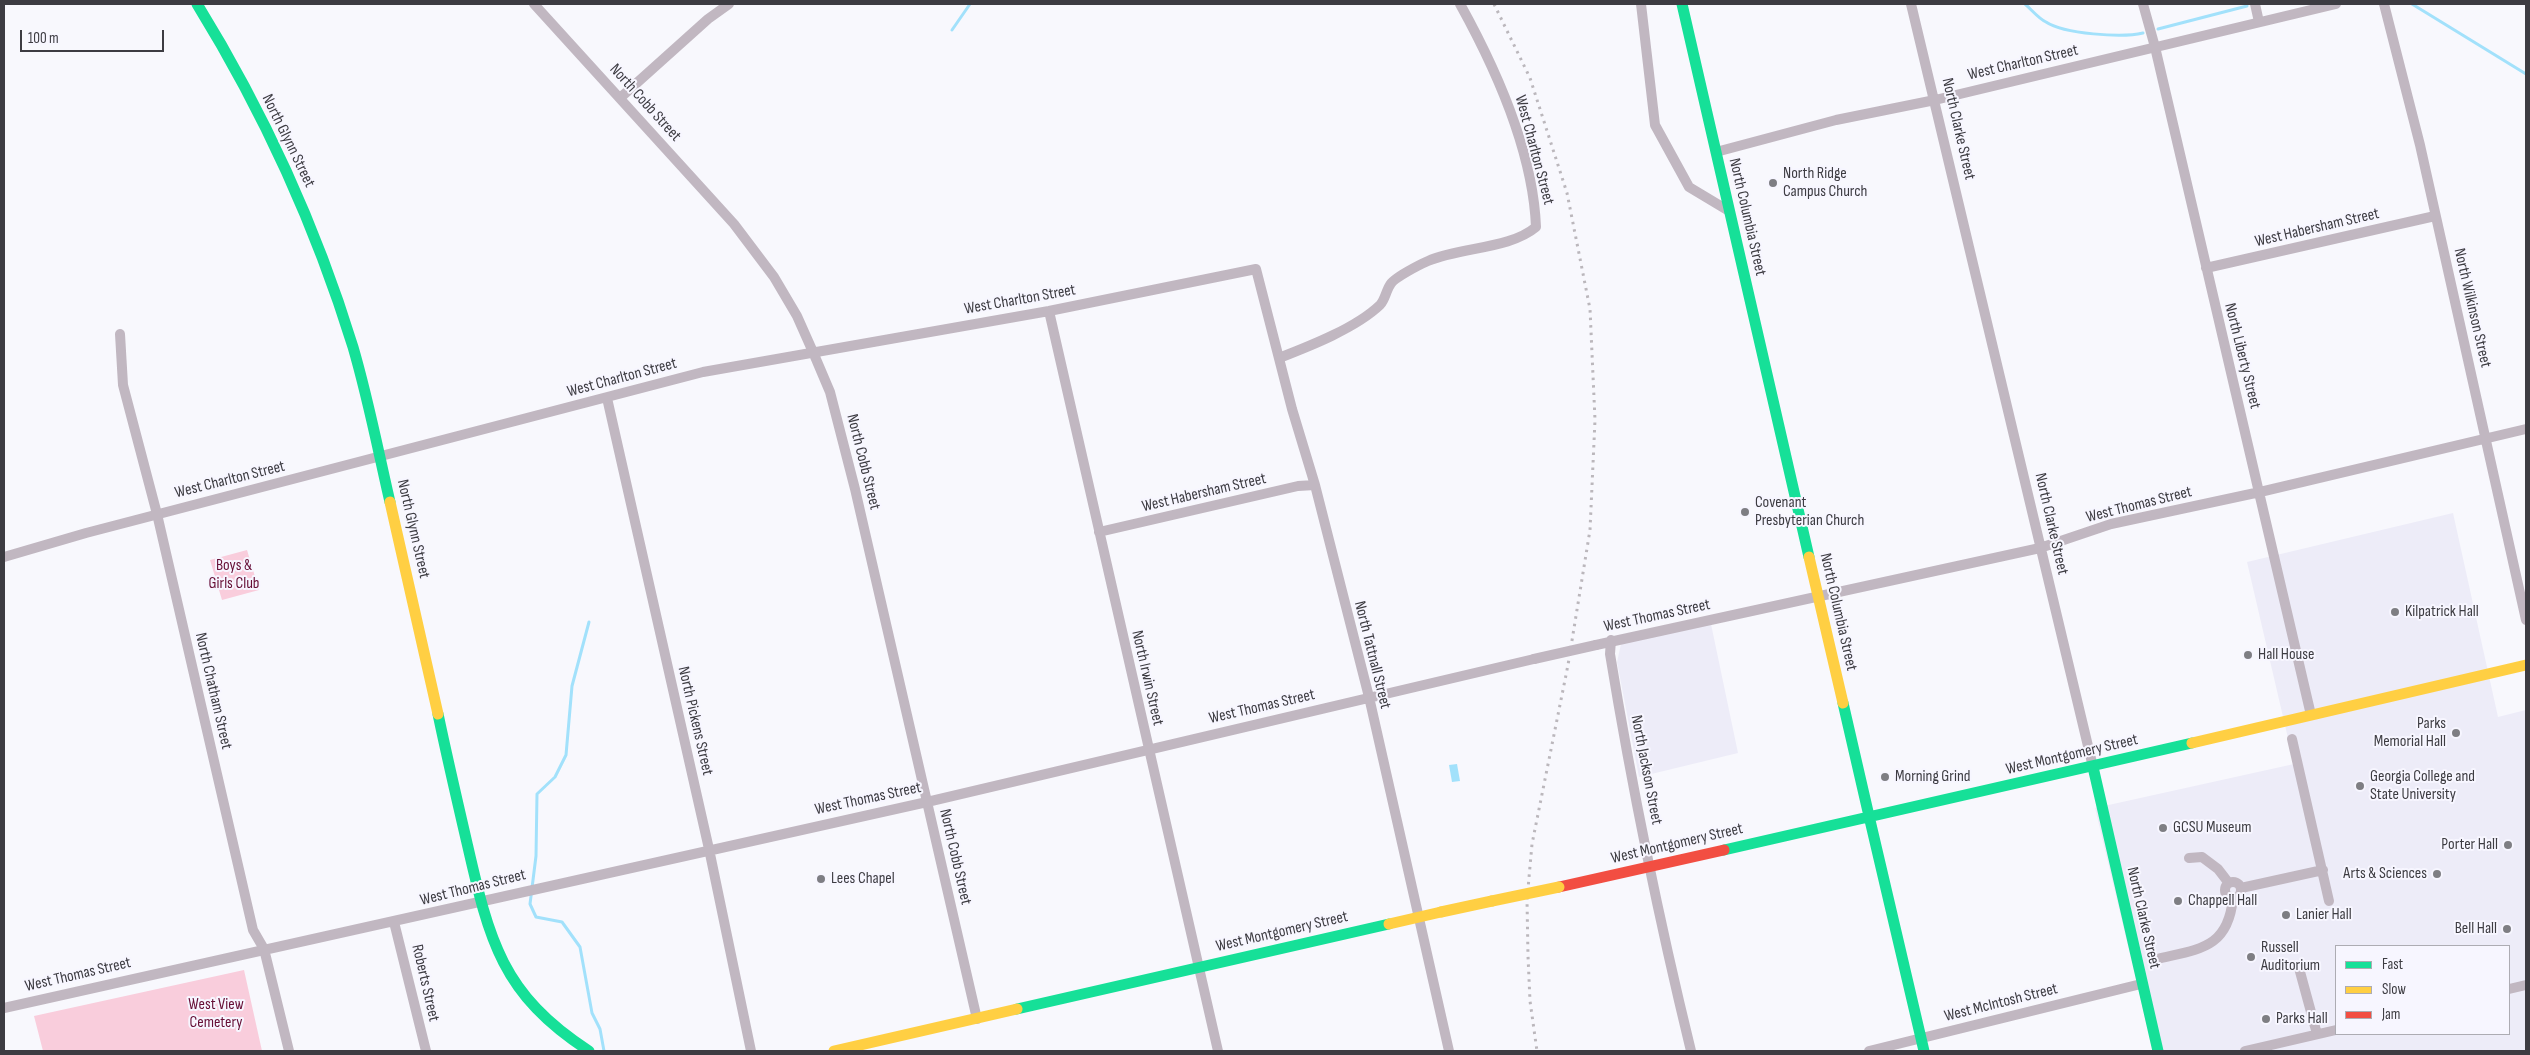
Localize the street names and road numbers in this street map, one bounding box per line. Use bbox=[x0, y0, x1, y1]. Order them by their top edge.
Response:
street label: West Charlton Street bbox=[1966, 41, 2080, 85]
street label: North Cobb Street bbox=[605, 60, 685, 146]
street label: North Clarke Street bbox=[1937, 76, 1979, 182]
street label: North Glynn Street bbox=[257, 91, 319, 191]
street label: West Charlton Street bbox=[1510, 93, 1558, 207]
street label: North Columbia Street bbox=[1724, 156, 1770, 278]
street label: West Habersham Street bbox=[2253, 204, 2381, 252]
street label: North Wilkinson Street bbox=[2449, 247, 2495, 369]
street label: West Charlton Street bbox=[963, 281, 1077, 319]
street label: North Liberty Street bbox=[2220, 301, 2264, 411]
street label: West Charlton Street bbox=[565, 354, 679, 402]
street label: North Cobb Street bbox=[842, 412, 884, 512]
street label: West Charlton Street bbox=[173, 457, 287, 503]
street label: West Habersham Street bbox=[1140, 469, 1268, 517]
street label: North Clarke Street bbox=[2030, 471, 2072, 577]
street label: North Glynn Street bbox=[392, 478, 434, 580]
street label: West Thomas Street bbox=[2084, 483, 2194, 527]
street label: North Columbia Street bbox=[1815, 551, 1861, 673]
street label: West Thomas Street bbox=[1602, 595, 1712, 637]
street label: North Tattnall Street bbox=[1349, 599, 1395, 711]
street label: North Irwin Street bbox=[1127, 629, 1167, 727]
street label: North Chatham Street bbox=[190, 631, 236, 751]
street label: North Pickens Street bbox=[673, 665, 717, 777]
street label: West Thomas Street bbox=[1207, 685, 1317, 729]
street label: North Jackson Street bbox=[1626, 714, 1666, 826]
street label: West Montgomery Street bbox=[2004, 731, 2140, 779]
street label: West Thomas Street bbox=[813, 778, 923, 820]
street label: North Cobb Street bbox=[935, 807, 975, 907]
street label: West Montgomery Street bbox=[1609, 820, 1745, 868]
street label: North Clarke Street bbox=[2122, 865, 2164, 971]
street label: West Thomas Street bbox=[418, 866, 528, 910]
street label: West Montgomery Street bbox=[1214, 908, 1350, 956]
street label: Roberts Street bbox=[407, 943, 443, 1023]
street label: West Thomas Street bbox=[23, 953, 133, 997]
street label: West McIntosh Street bbox=[1942, 980, 2060, 1026]

